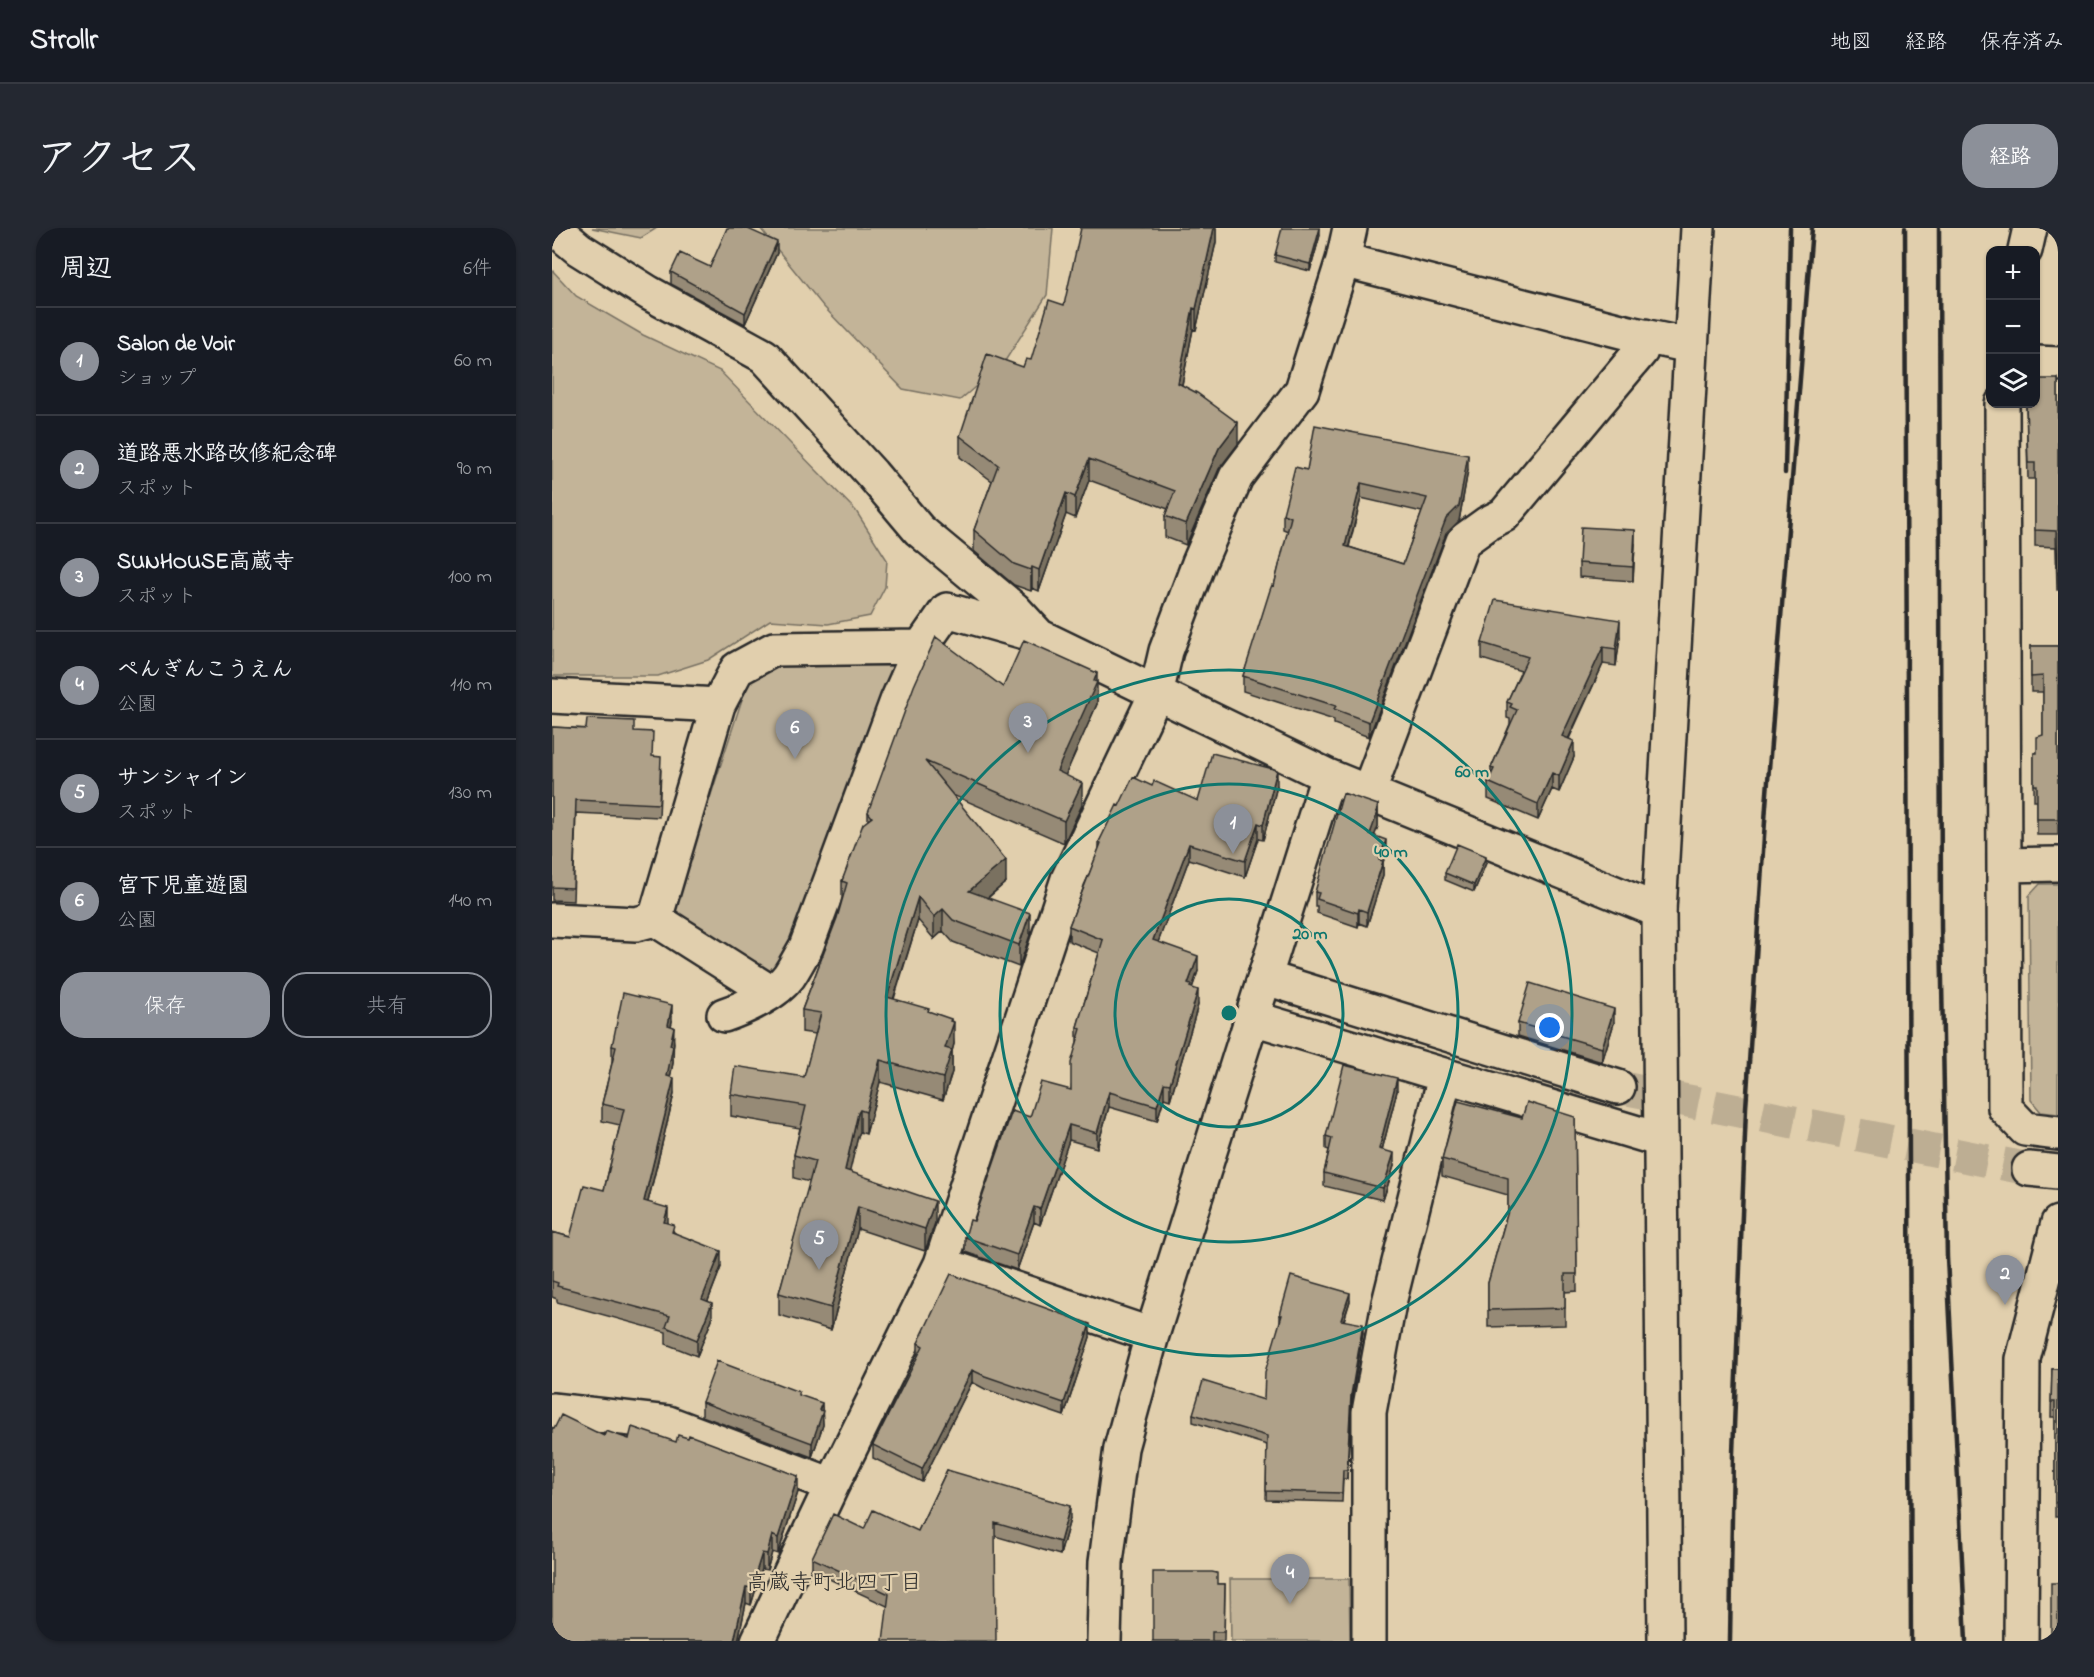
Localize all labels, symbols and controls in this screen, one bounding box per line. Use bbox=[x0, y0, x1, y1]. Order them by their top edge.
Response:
text: Strollr bbox=[30, 21, 98, 62]
text: 地図 bbox=[1830, 28, 1872, 58]
text: 経路 bbox=[1905, 28, 1947, 58]
text: 保存済み bbox=[1980, 28, 2064, 58]
button: 経路 bbox=[1962, 124, 2058, 188]
text: アクセス bbox=[36, 130, 201, 191]
map controls bbox=[1986, 246, 2040, 408]
button: + bbox=[1986, 246, 2040, 300]
text: 周辺 bbox=[60, 251, 112, 289]
text: 6件 bbox=[463, 255, 492, 284]
button: − bbox=[1986, 300, 2040, 354]
text: Salon de Voir bbox=[117, 329, 235, 361]
text: 1 bbox=[76, 347, 83, 376]
text: 60 m bbox=[454, 347, 492, 376]
button: layers bbox=[1986, 354, 2040, 408]
text: ショップ bbox=[117, 365, 196, 394]
text: 道路悪水路改修紀念碑 bbox=[117, 439, 337, 471]
text: 2 bbox=[75, 455, 84, 484]
text: 90 m bbox=[457, 455, 492, 484]
text: スポット bbox=[117, 475, 197, 504]
text: SUNHOUSE高蔵寺 bbox=[117, 547, 294, 579]
text: 3 bbox=[75, 563, 84, 592]
text: 100 m bbox=[448, 563, 492, 592]
text: スポット bbox=[117, 583, 197, 612]
text: ぺんぎんこうえん bbox=[117, 655, 293, 687]
text: 4 bbox=[75, 671, 84, 700]
text: 110 m bbox=[450, 671, 492, 700]
text: 公園 bbox=[117, 691, 157, 720]
pin: 3 bbox=[1008, 704, 1048, 753]
pin: 6 bbox=[776, 710, 814, 759]
text: 60 m bbox=[1455, 760, 1489, 786]
text: サンシャイン bbox=[117, 763, 248, 795]
text: 5 bbox=[74, 779, 85, 808]
text: 130 m bbox=[448, 779, 492, 808]
text: スポット bbox=[117, 799, 197, 828]
pin: 1 bbox=[1214, 804, 1252, 854]
text: 40 m bbox=[1374, 840, 1408, 866]
text: 宮下児童遊園 bbox=[117, 871, 249, 903]
text: 6 bbox=[75, 887, 84, 916]
text: 140 m bbox=[448, 887, 492, 916]
text: 公園 bbox=[117, 907, 157, 936]
text: 20 m bbox=[1291, 922, 1328, 948]
button: 保存 bbox=[60, 972, 270, 1038]
button: 共有 bbox=[282, 972, 492, 1038]
centre of rings bbox=[1219, 1003, 1239, 1023]
your location bbox=[1535, 1013, 1564, 1042]
pin: 5 bbox=[800, 1220, 838, 1270]
pin: 2 bbox=[1986, 1256, 2024, 1305]
pin: 4 bbox=[1270, 1554, 1310, 1604]
district label: 高蔵寺町北四丁目 bbox=[746, 1568, 922, 1600]

